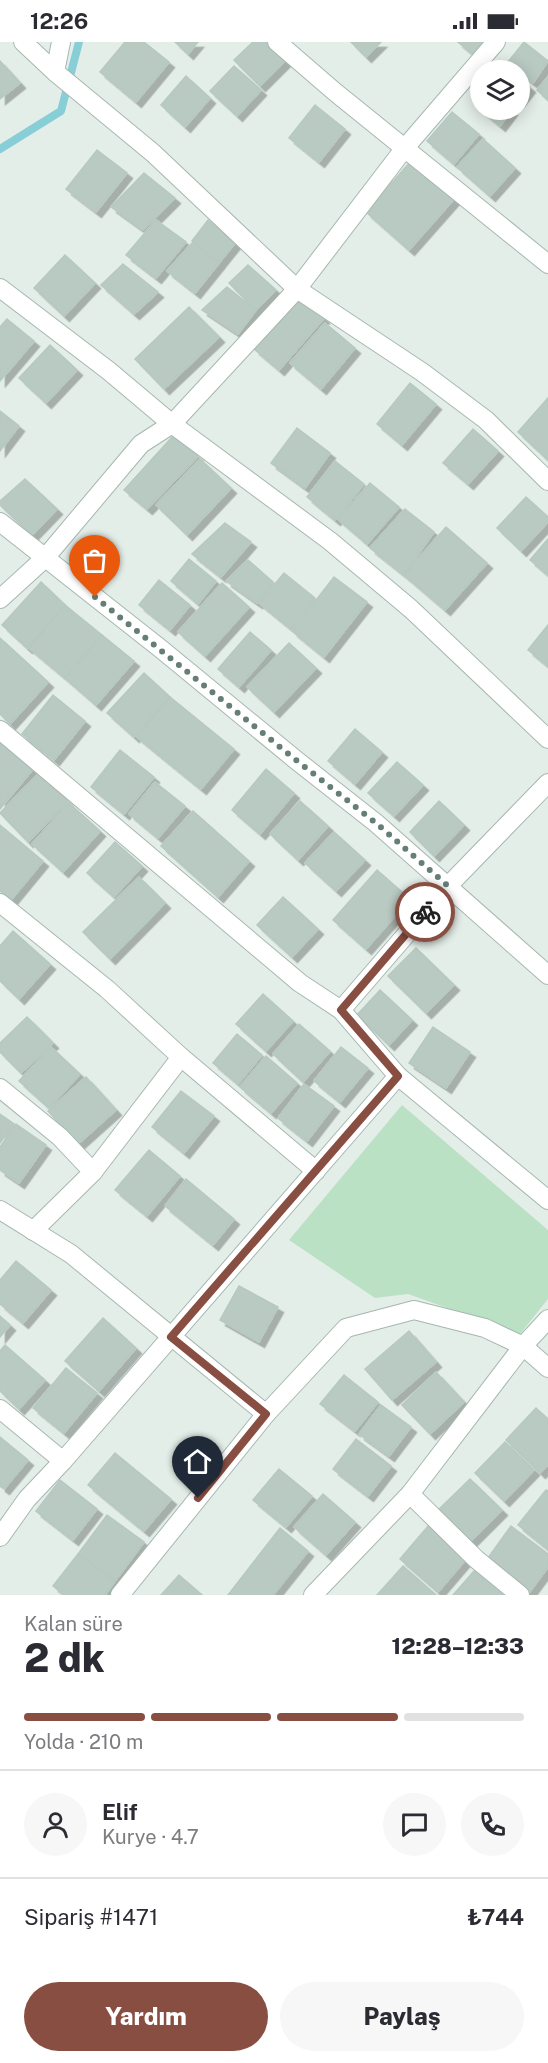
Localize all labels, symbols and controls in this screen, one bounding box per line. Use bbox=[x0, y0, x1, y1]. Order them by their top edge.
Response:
text: 12:26 bbox=[30, 8, 88, 34]
map controls bbox=[470, 60, 530, 120]
button: layers bbox=[470, 60, 530, 120]
pin bbox=[69, 535, 120, 597]
icon: bag bbox=[78, 544, 111, 577]
courier bbox=[395, 882, 455, 942]
icon: bike bbox=[409, 896, 442, 929]
pin bbox=[172, 1436, 223, 1498]
icon: home bbox=[181, 1445, 214, 1478]
text: Kalan süre bbox=[24, 1612, 123, 1636]
text: 12:28–12:33 bbox=[392, 1633, 524, 1659]
text: 2 dk bbox=[24, 1635, 105, 1681]
text: Yolda · 210 m bbox=[24, 1730, 143, 1754]
button: person bbox=[24, 1793, 87, 1856]
button: chat bbox=[383, 1793, 446, 1856]
button: phone bbox=[461, 1793, 524, 1856]
text: Elif bbox=[102, 1799, 138, 1825]
text: Kurye · 4.7 bbox=[102, 1825, 199, 1849]
text: Sipariş #1471 bbox=[24, 1904, 158, 1930]
text: ₺744 bbox=[467, 1904, 524, 1930]
button: Yardım bbox=[24, 1982, 268, 2051]
button: Paylaş bbox=[280, 1982, 524, 2051]

